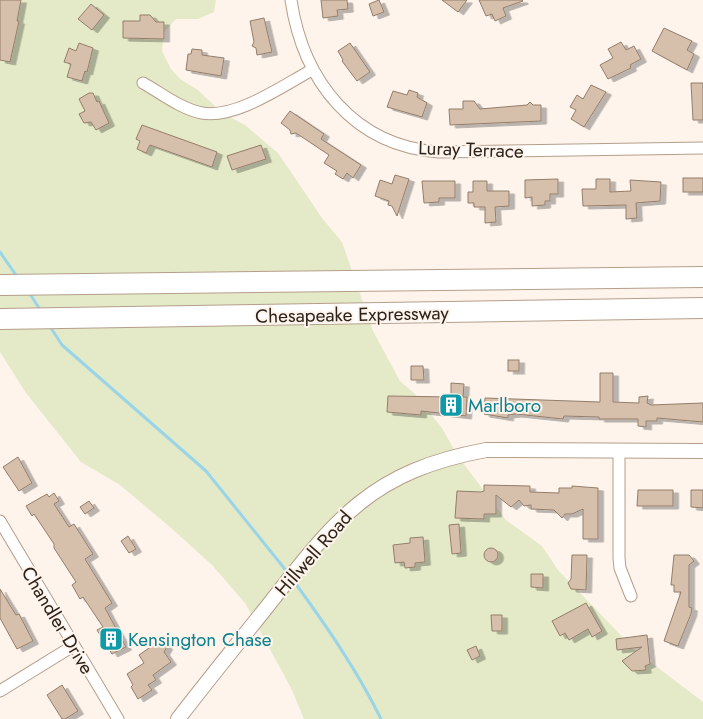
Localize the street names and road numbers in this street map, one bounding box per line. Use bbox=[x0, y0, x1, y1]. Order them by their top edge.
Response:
street label: Luray Terrace bbox=[418, 134, 524, 165]
street label: Chesapeake Expressway bbox=[255, 299, 450, 330]
street label: Hillwell Road bbox=[269, 505, 358, 602]
street label: Chandler Drive bbox=[15, 561, 101, 679]

